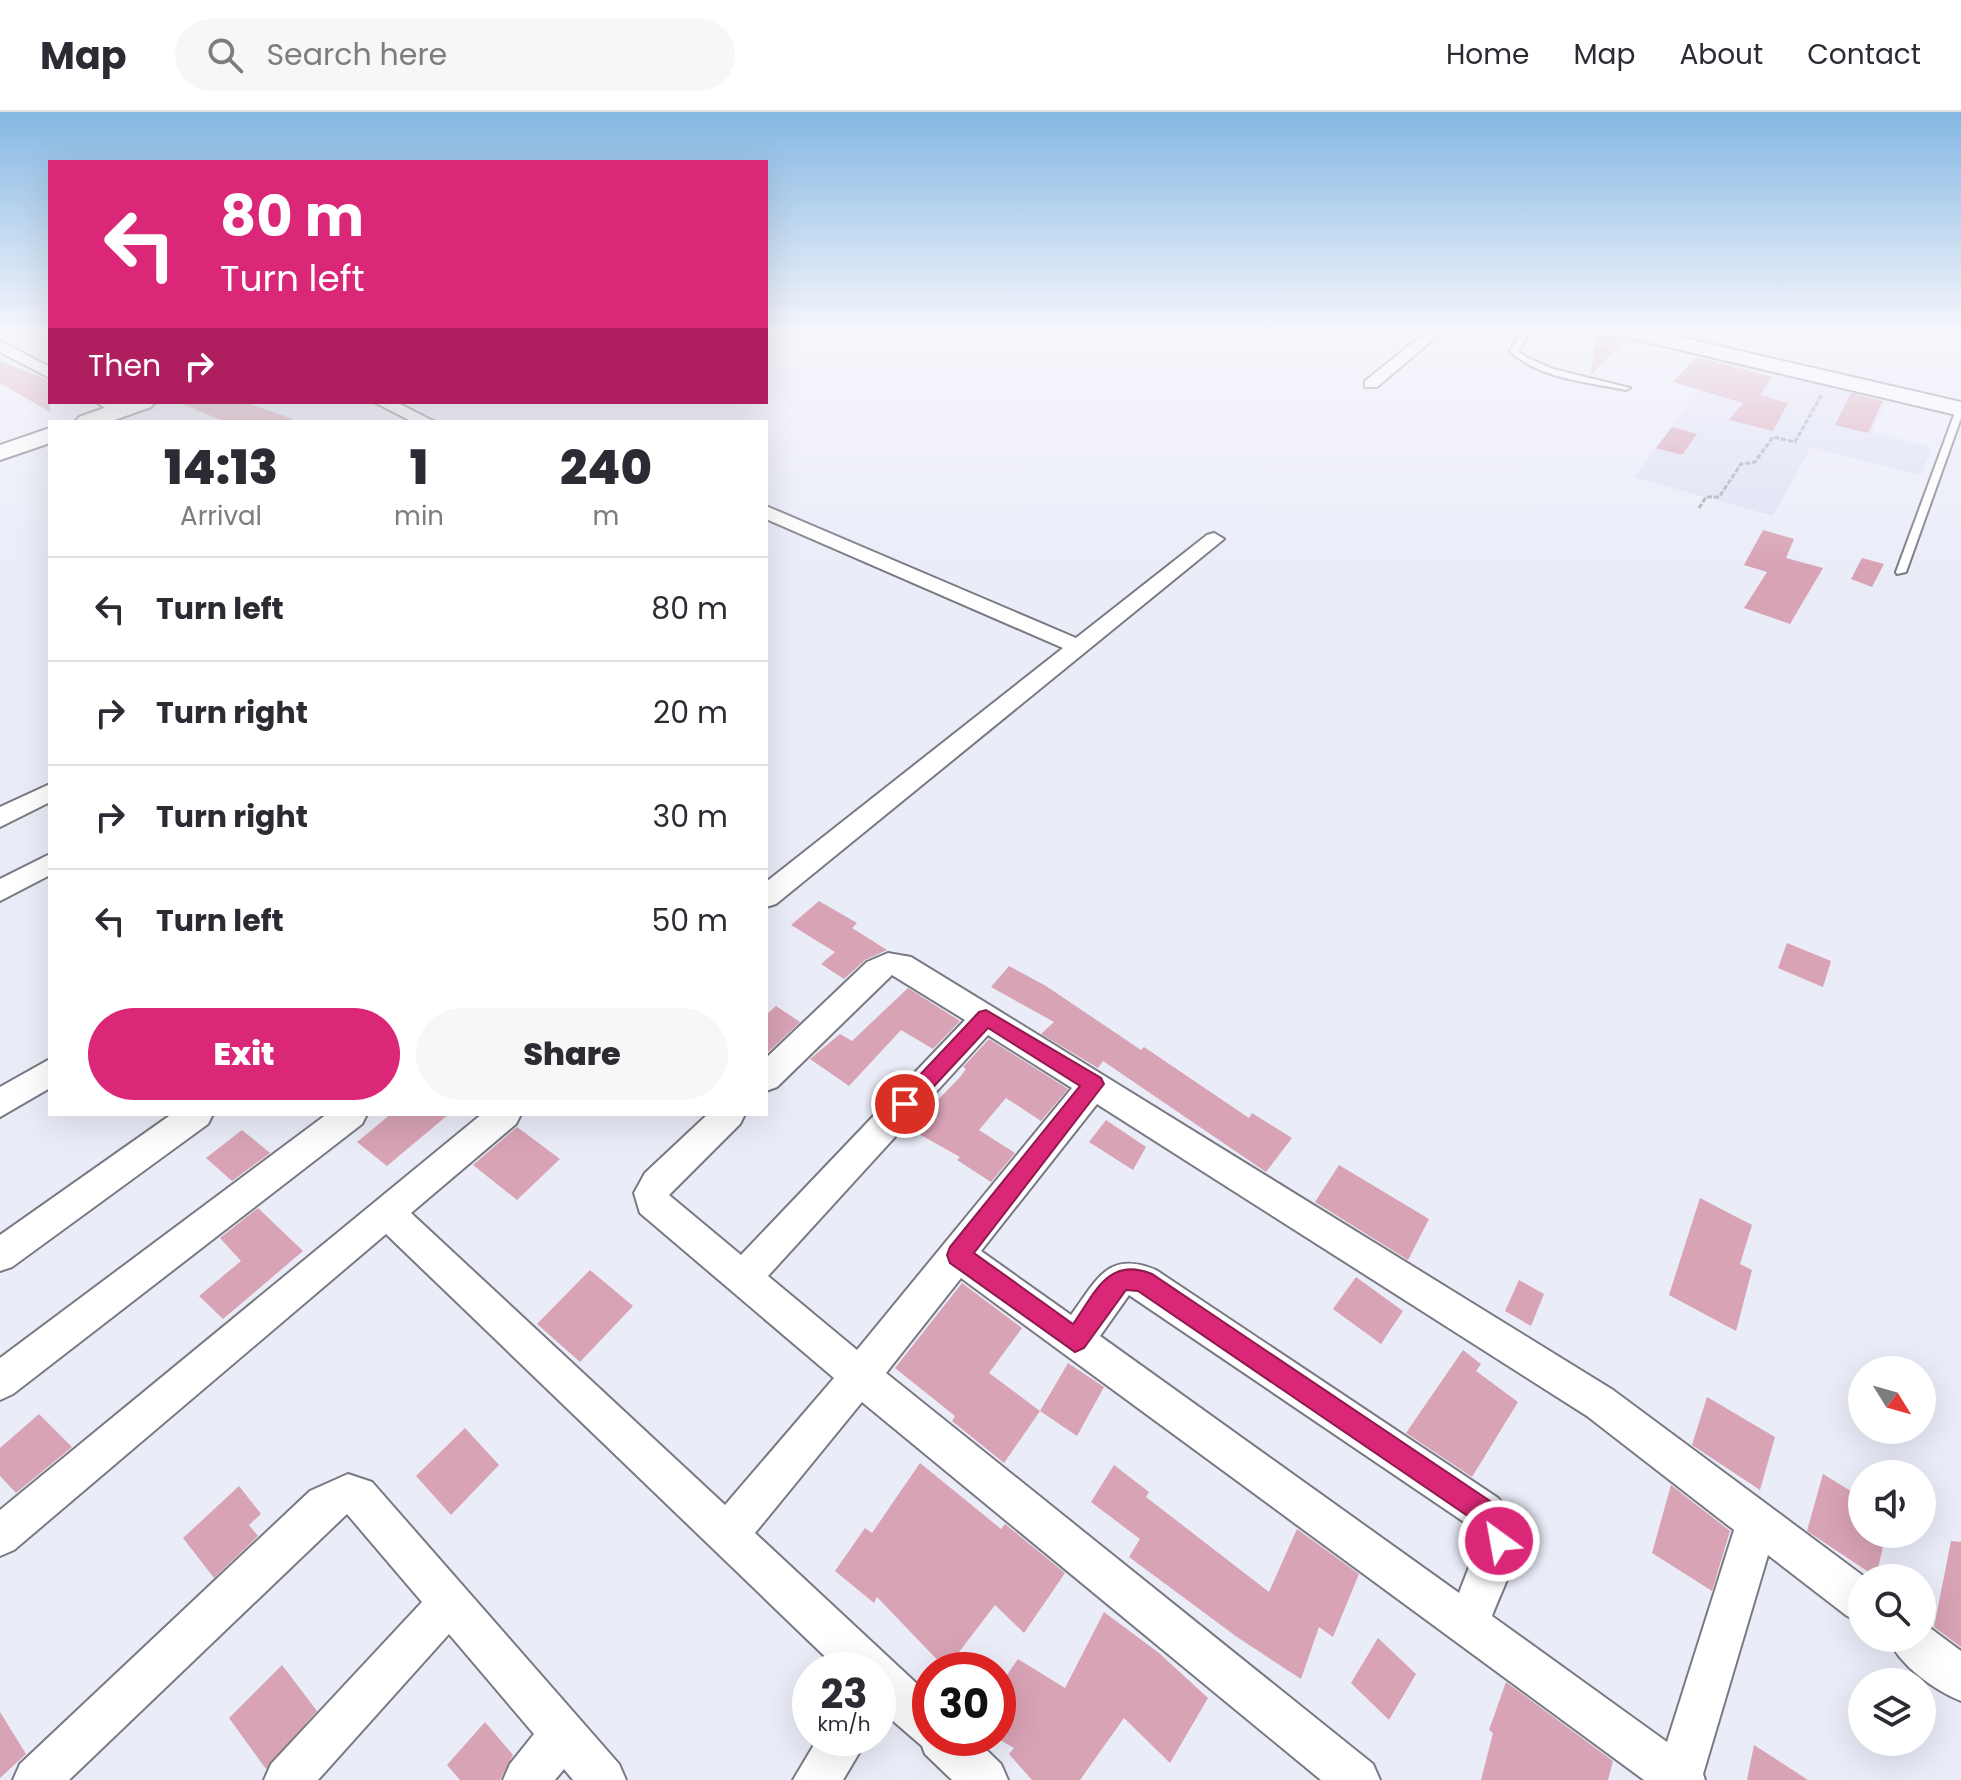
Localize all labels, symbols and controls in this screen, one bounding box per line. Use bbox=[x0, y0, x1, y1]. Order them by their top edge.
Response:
search box bbox=[175, 19, 735, 91]
text: Map bbox=[40, 29, 127, 82]
icon: search bbox=[203, 33, 247, 77]
text: Search here bbox=[267, 33, 447, 76]
text: Home bbox=[1446, 35, 1529, 74]
text: Map bbox=[1573, 35, 1635, 74]
text: About bbox=[1679, 35, 1763, 74]
text: Contact bbox=[1807, 35, 1921, 74]
text: 80 m bbox=[220, 177, 364, 256]
icon: left bbox=[88, 192, 192, 296]
text: Turn left bbox=[220, 253, 365, 304]
text: Then bbox=[88, 344, 161, 387]
icon: right bbox=[177, 344, 221, 388]
text: 14:13 bbox=[164, 434, 278, 501]
text: 1 bbox=[410, 434, 428, 501]
text: 240 bbox=[560, 434, 652, 501]
text: Arrival bbox=[180, 498, 262, 534]
text: min bbox=[394, 498, 444, 534]
text: m bbox=[593, 498, 619, 534]
icon: left bbox=[88, 587, 132, 631]
text: Turn left bbox=[156, 587, 284, 630]
text: 80 m bbox=[651, 587, 728, 630]
icon: right bbox=[88, 691, 132, 735]
text: Turn right bbox=[156, 691, 308, 734]
text: 20 m bbox=[653, 691, 728, 734]
icon: right bbox=[88, 795, 132, 839]
text: Turn right bbox=[156, 795, 308, 838]
text: 30 m bbox=[653, 795, 728, 838]
icon: left bbox=[88, 899, 132, 943]
text: Turn left bbox=[156, 899, 284, 942]
text: 50 m bbox=[651, 899, 728, 942]
button: Exit bbox=[88, 1008, 400, 1100]
button: Share bbox=[416, 1008, 728, 1100]
pin bbox=[871, 1070, 939, 1138]
icon: arrive bbox=[883, 1082, 927, 1126]
north arrow bbox=[1848, 1356, 1936, 1444]
map controls bbox=[1848, 1356, 1936, 1756]
button: sound bbox=[1848, 1460, 1936, 1548]
position arrow bbox=[1457, 1499, 1541, 1583]
button: search bbox=[1848, 1564, 1936, 1652]
speed limit sign: 30 bbox=[912, 1652, 1016, 1756]
text: 23 bbox=[820, 1666, 868, 1722]
button: layers bbox=[1848, 1668, 1936, 1756]
text: km/h bbox=[817, 1710, 871, 1738]

